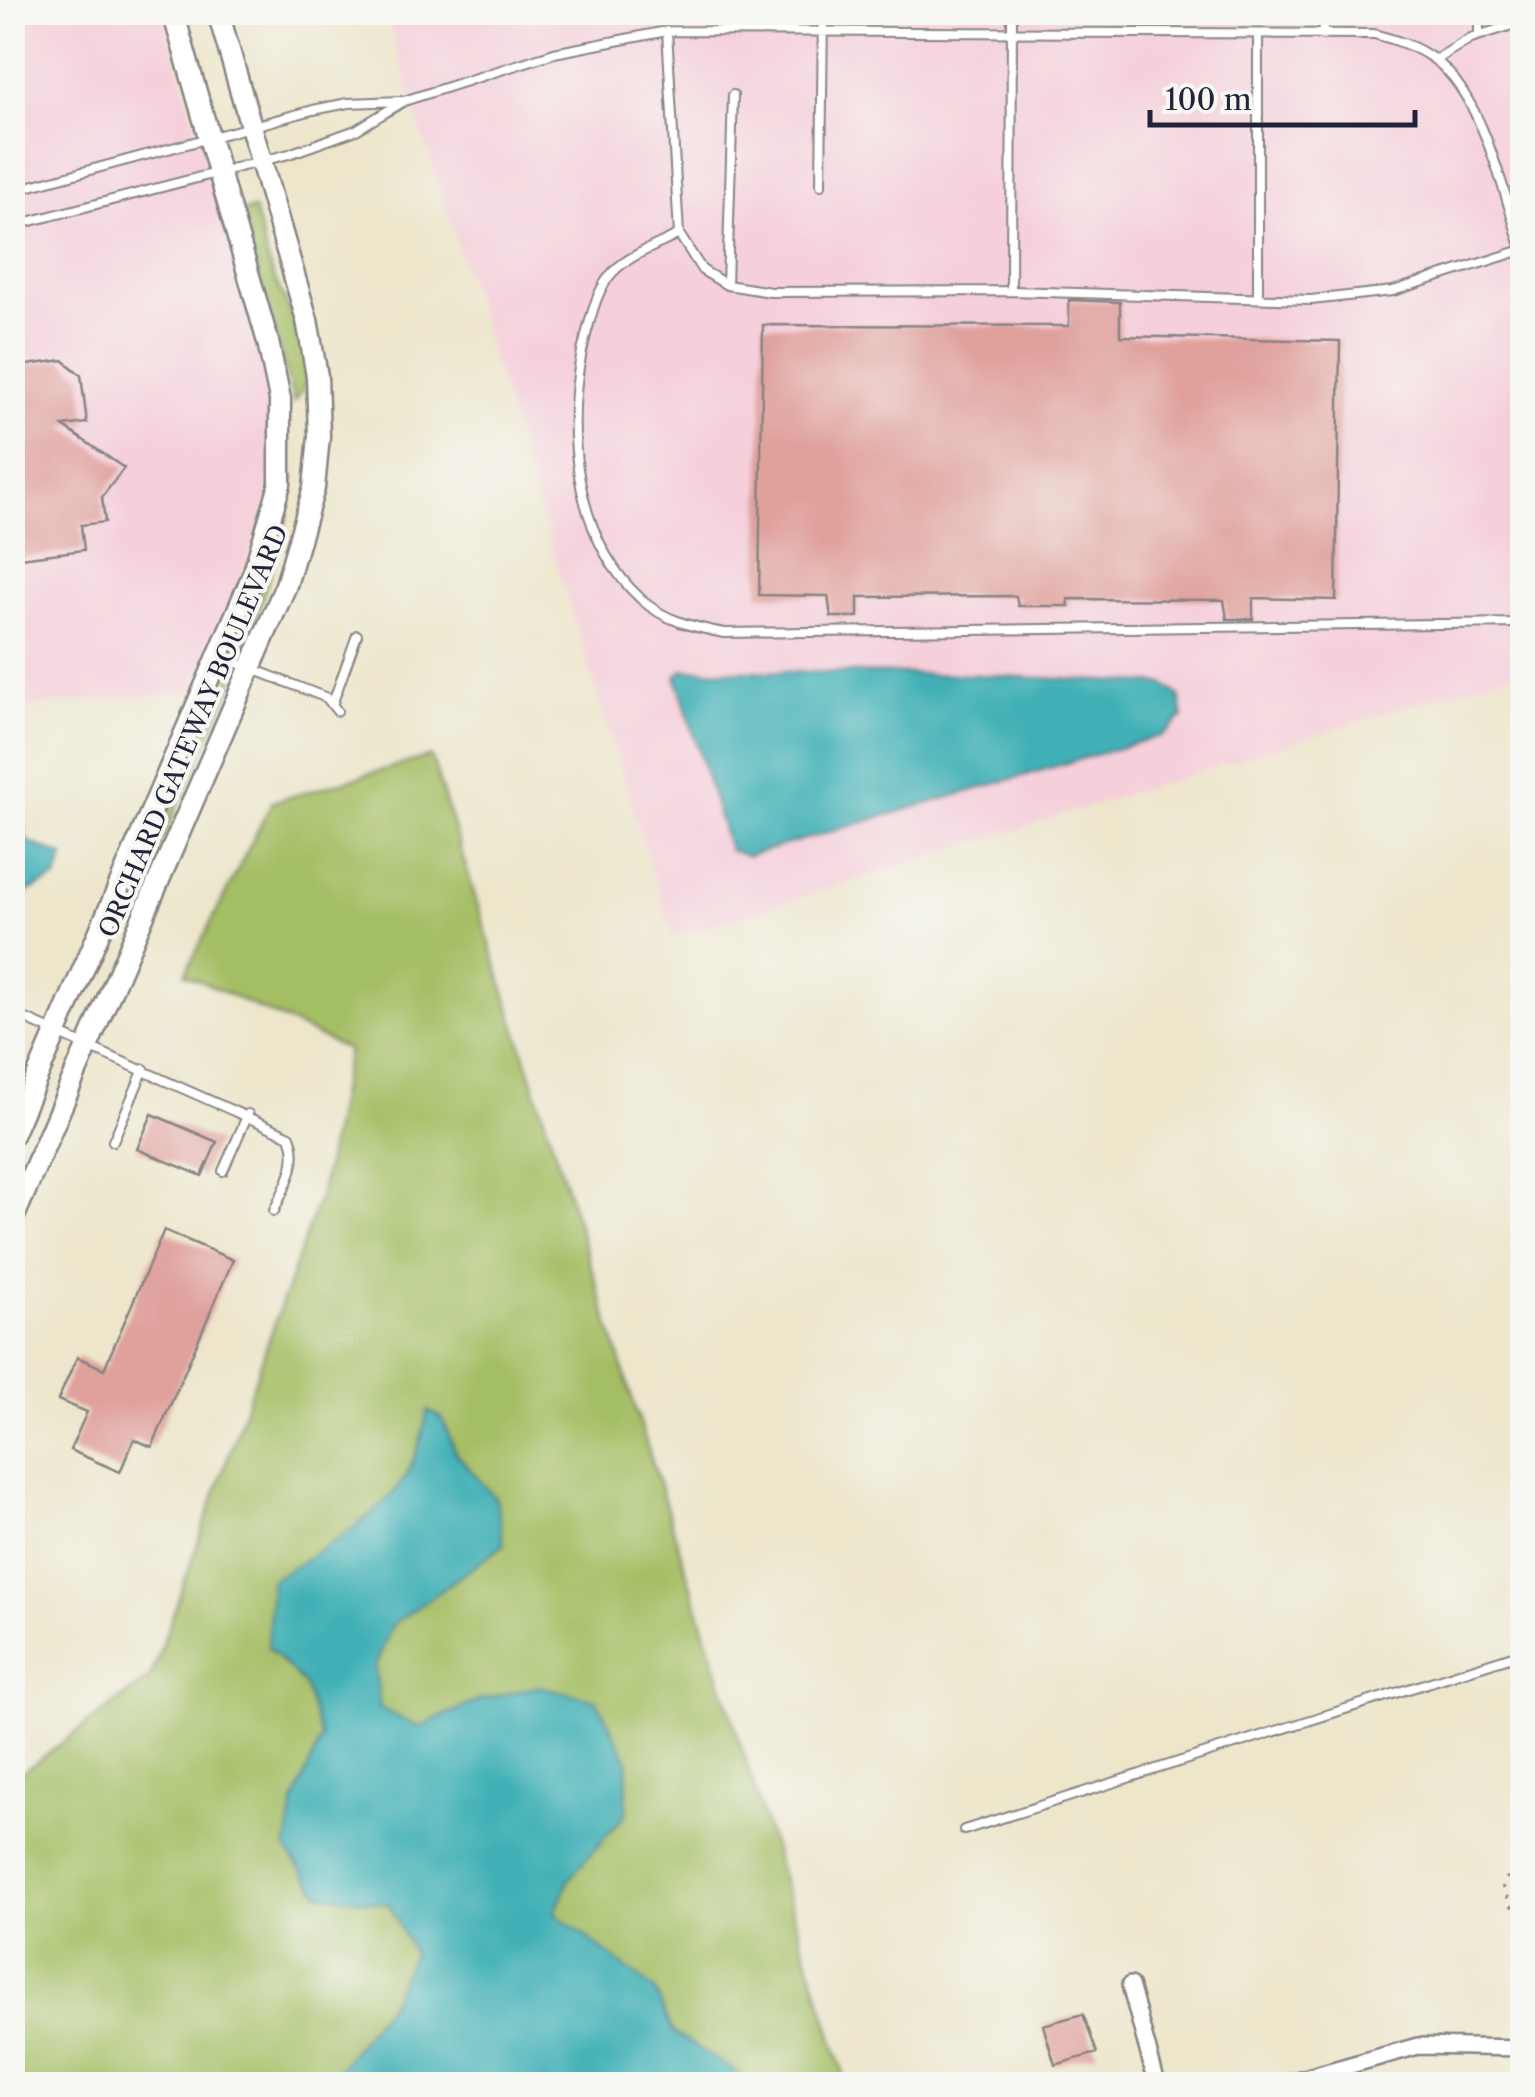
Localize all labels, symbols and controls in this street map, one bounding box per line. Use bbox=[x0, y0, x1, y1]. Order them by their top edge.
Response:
scale bar bbox=[1150, 65, 1415, 127]
text: 100 m bbox=[1165, 81, 1252, 118]
street label: ORCHARD GATEWAY BOULEVARD bbox=[92, 520, 295, 942]

